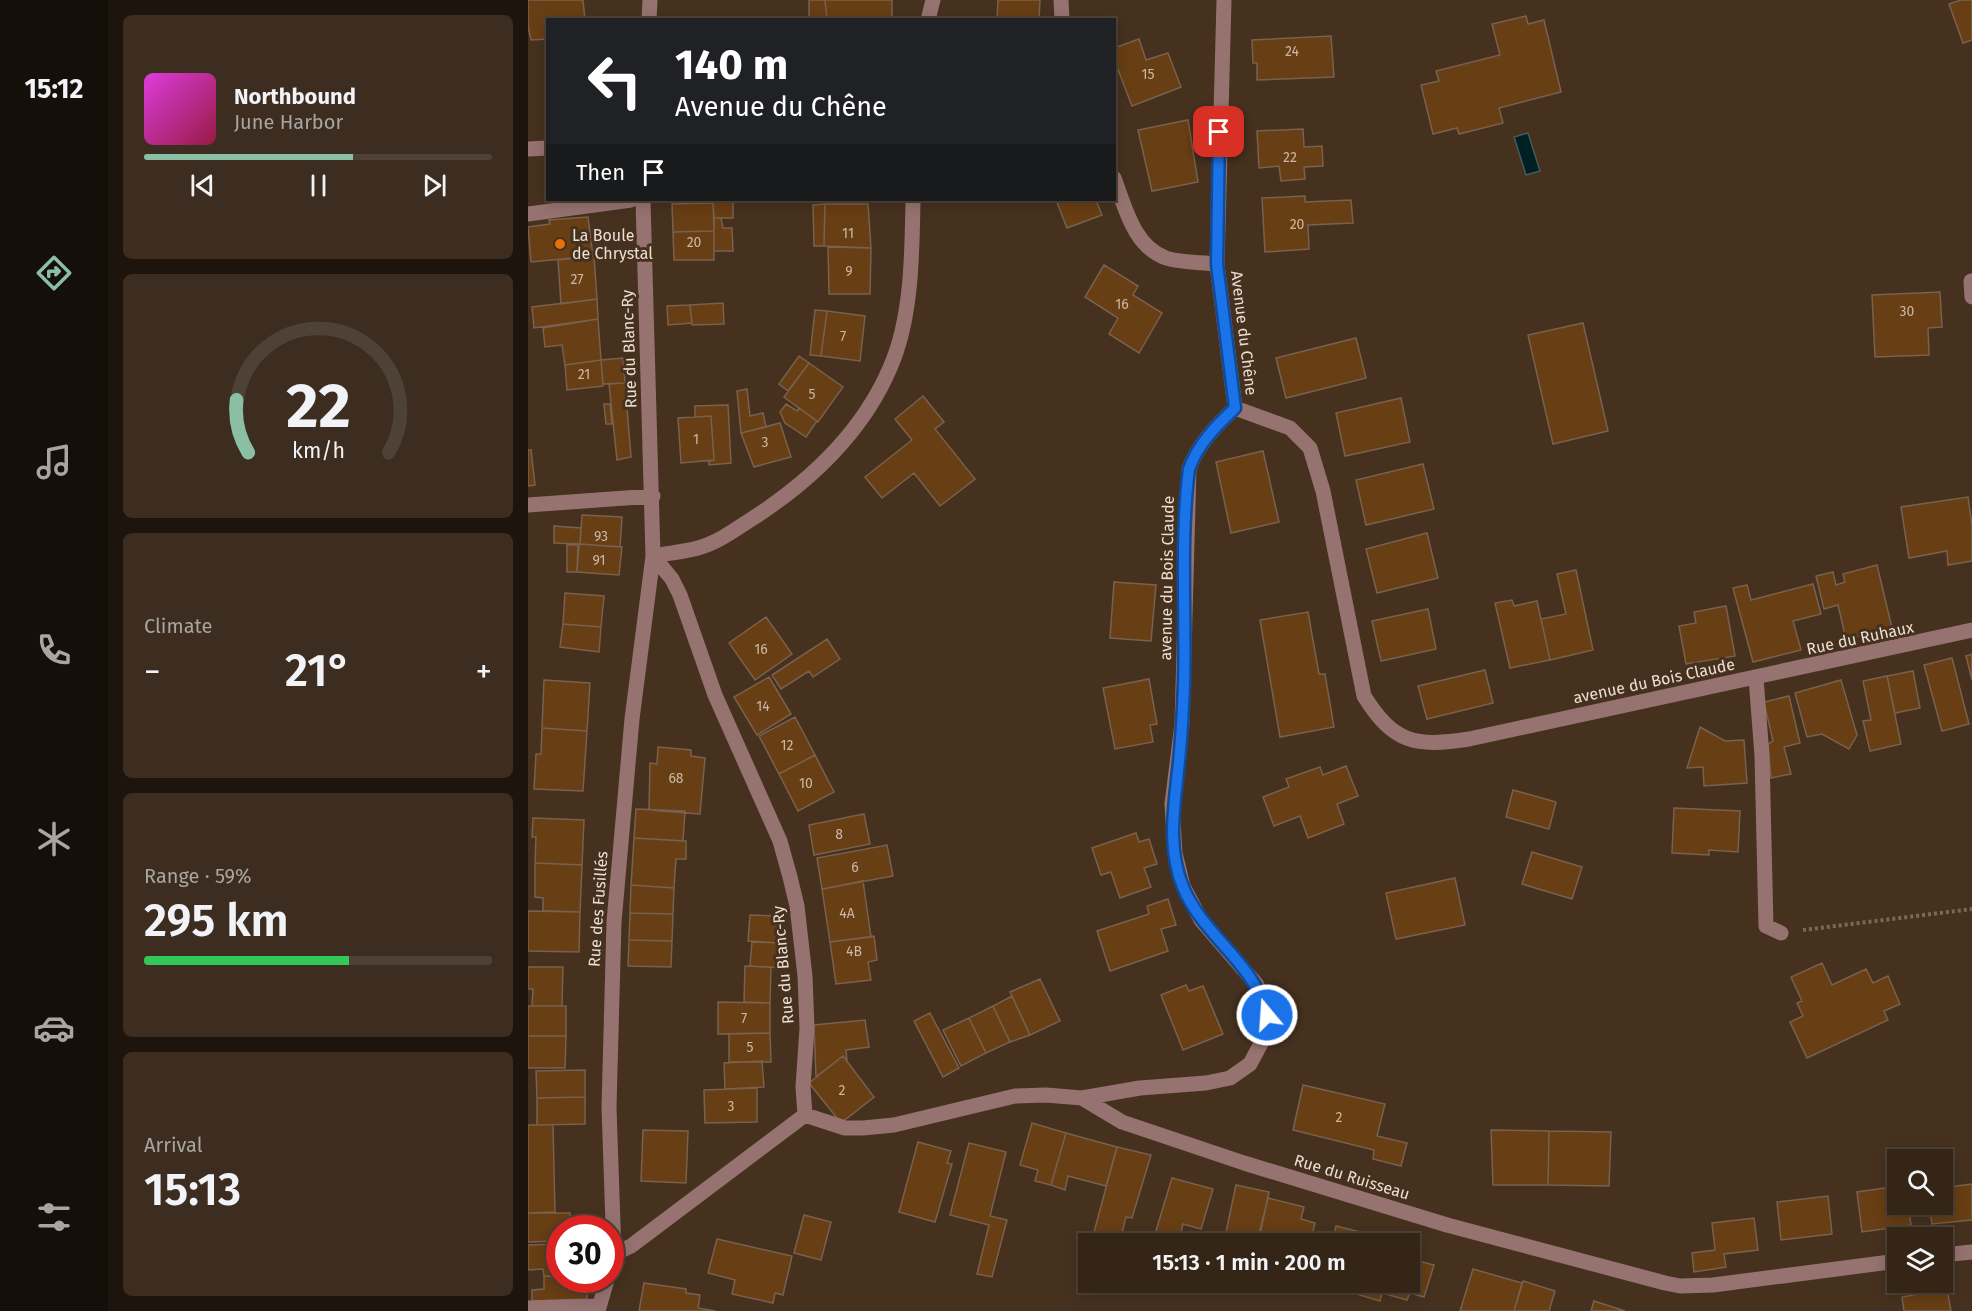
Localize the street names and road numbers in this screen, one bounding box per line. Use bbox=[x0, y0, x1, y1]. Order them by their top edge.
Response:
street label: Avenue du Chêne bbox=[1227, 270, 1261, 396]
street label: Rue du Blanc-Ry bbox=[617, 289, 641, 409]
street label: avenue du Bois Claude bbox=[1156, 495, 1178, 661]
street label: Rue du Ruhaux bbox=[1805, 617, 1916, 659]
street label: avenue du Bois Claude bbox=[1571, 655, 1737, 707]
street label: Rue des Fusillés bbox=[584, 850, 612, 968]
street label: Rue du Blanc-Ry bbox=[768, 905, 798, 1025]
street label: Rue du Ruisseau bbox=[1292, 1150, 1412, 1204]

